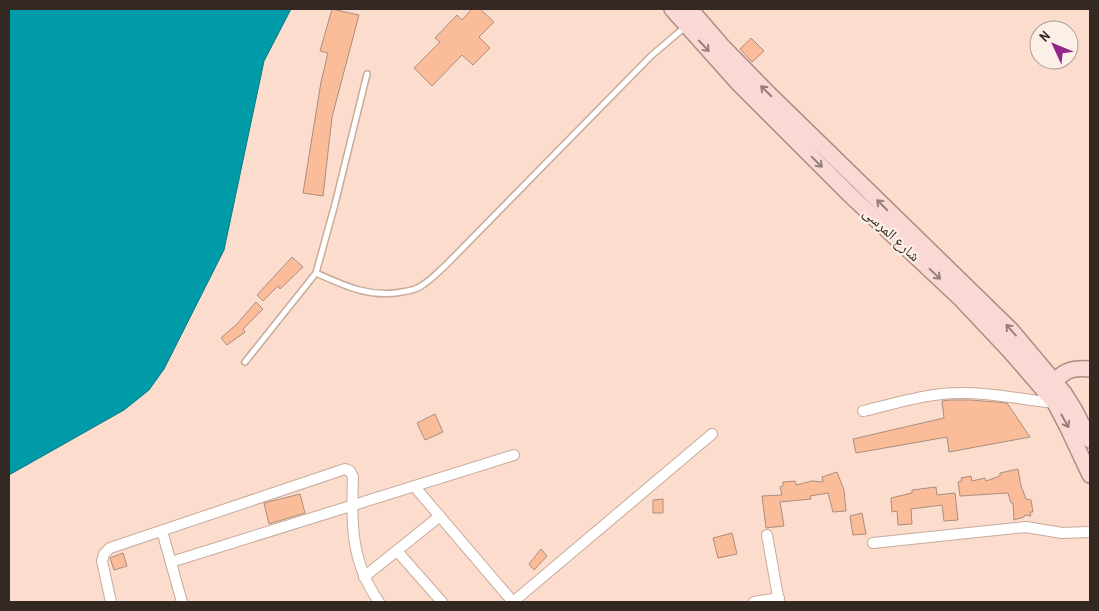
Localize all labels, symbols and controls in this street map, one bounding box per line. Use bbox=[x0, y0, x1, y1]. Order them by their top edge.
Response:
north arrow bbox=[1029, 20, 1079, 70]
text: N bbox=[1035, 27, 1054, 45]
one-way arrow bbox=[698, 39, 710, 52]
one-way arrow bbox=[760, 85, 772, 97]
one-way arrow bbox=[811, 156, 823, 168]
one-way arrow bbox=[875, 199, 888, 211]
street label: شارع المرسى bbox=[859, 202, 925, 266]
one-way arrow bbox=[928, 268, 941, 280]
one-way arrow bbox=[1005, 324, 1017, 337]
one-way arrow bbox=[1060, 414, 1070, 429]

